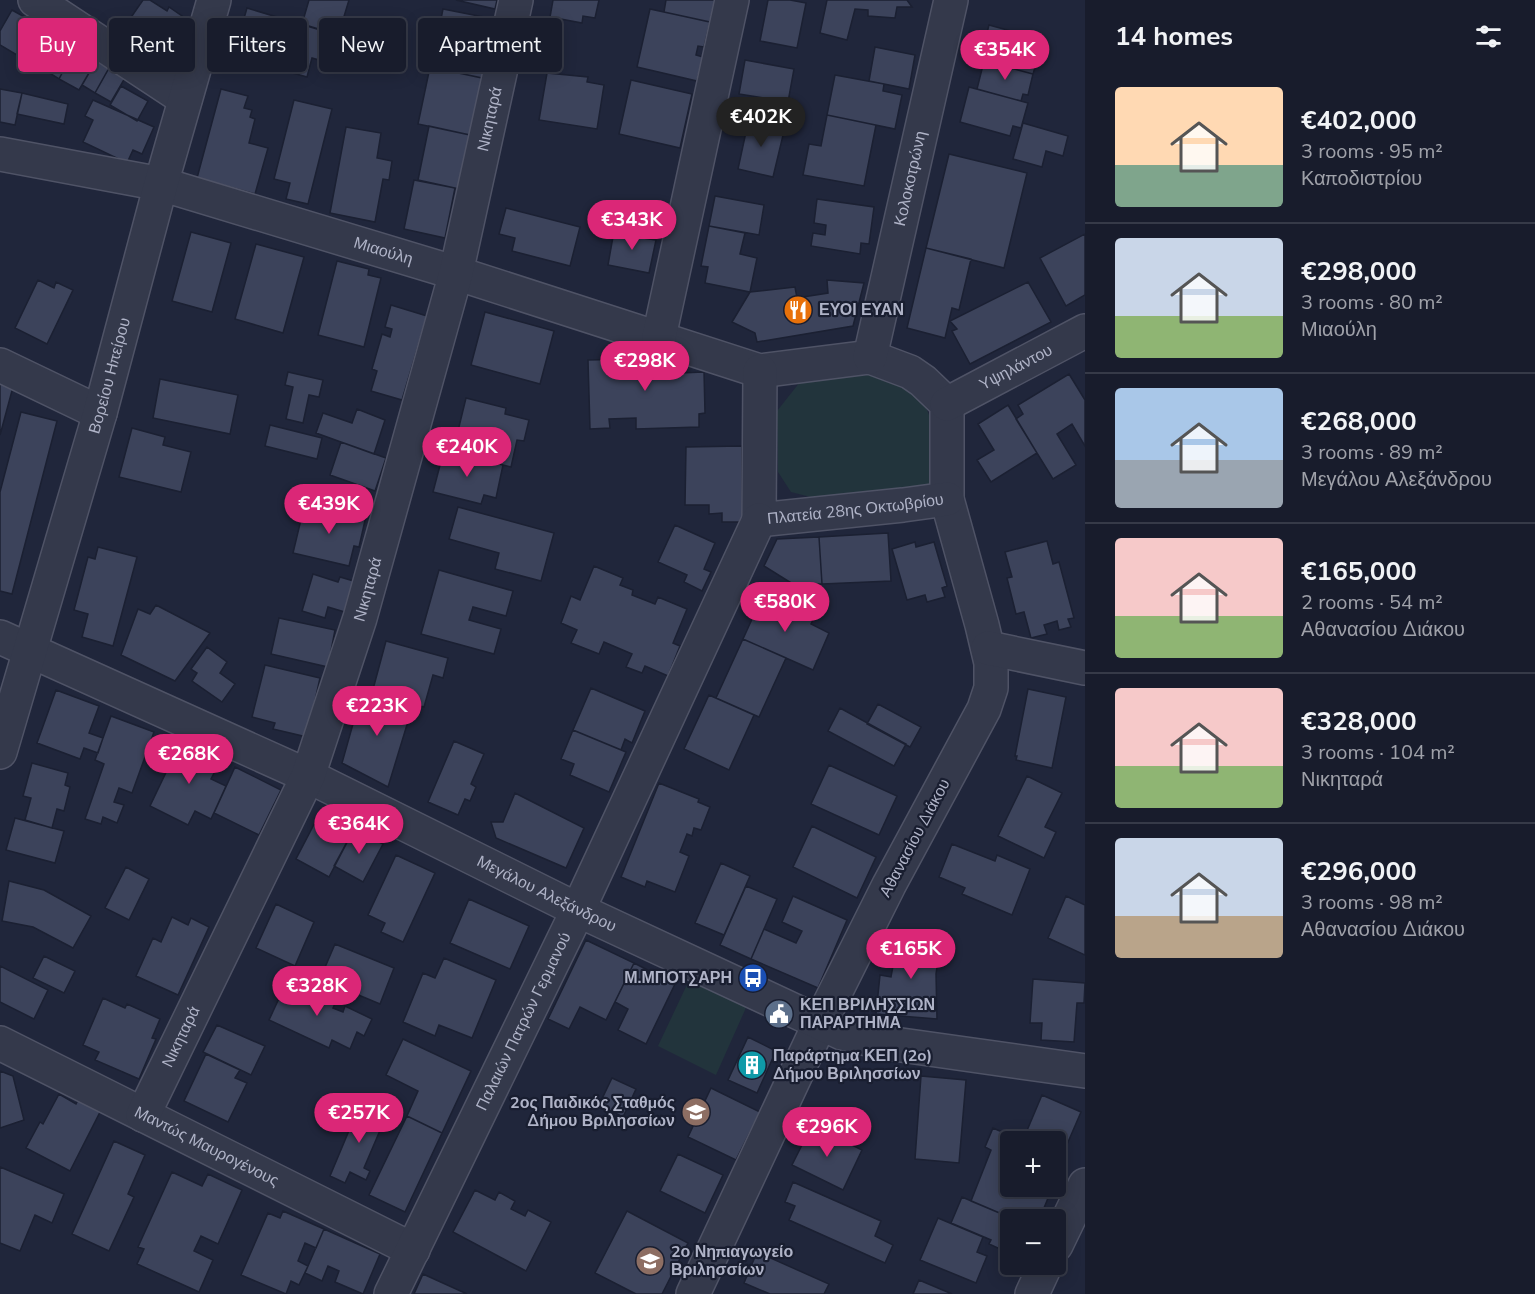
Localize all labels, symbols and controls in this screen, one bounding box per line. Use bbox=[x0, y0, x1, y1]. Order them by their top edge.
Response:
chip: Buy bbox=[18, 18, 97, 72]
chip: Rent bbox=[109, 18, 195, 72]
chip: Filters bbox=[207, 18, 307, 72]
chip: New bbox=[319, 18, 406, 72]
chip: Apartment bbox=[418, 18, 562, 72]
text: 14 homes bbox=[1115, 19, 1233, 54]
icon: filters bbox=[1472, 20, 1505, 53]
pin: €354K bbox=[963, 30, 1047, 81]
text: €354K bbox=[974, 36, 1036, 63]
street label: Νικηταρά bbox=[472, 85, 508, 154]
pin: €402K bbox=[719, 97, 803, 148]
text: €402K bbox=[730, 103, 792, 130]
text: €402,000 bbox=[1301, 103, 1417, 138]
icon: home bbox=[1163, 111, 1235, 183]
street label: Κολοκοτρώνη bbox=[889, 129, 932, 228]
text: 3 rooms · 95 m² bbox=[1301, 138, 1443, 165]
text: Καποδιστρίου bbox=[1301, 165, 1422, 192]
pin: €343K bbox=[590, 200, 674, 251]
text: €343K bbox=[601, 206, 663, 233]
street label: Μιαούλη bbox=[351, 232, 416, 270]
text: €298,000 bbox=[1301, 254, 1417, 289]
icon: home bbox=[1163, 262, 1235, 334]
text: 3 rooms · 80 m² bbox=[1301, 289, 1443, 316]
restaurant icon: ΕΥΟΙ ΕΥΑΝ bbox=[782, 294, 814, 326]
place label: ΕΥΟΙ ΕΥΑΝ bbox=[819, 299, 904, 321]
street label: Βορείου Ηπείρου bbox=[83, 315, 136, 436]
text: Μιαούλη bbox=[1301, 316, 1377, 343]
street label: Υψηλάντου bbox=[976, 339, 1056, 396]
pin: €298K bbox=[603, 341, 687, 392]
text: €298K bbox=[614, 347, 676, 374]
text: €268,000 bbox=[1301, 404, 1417, 439]
icon: home bbox=[1163, 412, 1235, 484]
pin: €240K bbox=[425, 427, 509, 478]
text: €240K bbox=[436, 433, 498, 460]
text: 3 rooms · 89 m² bbox=[1301, 439, 1443, 466]
text: Μεγάλου Αλεξάνδρου bbox=[1301, 466, 1492, 493]
pin: €439K bbox=[287, 484, 371, 535]
street label: Πλατεία 28ης Οκτωβρίου bbox=[766, 489, 945, 530]
text: €439K bbox=[298, 490, 360, 517]
text: €165,000 bbox=[1301, 554, 1417, 589]
street label: Νικηταρά bbox=[349, 555, 387, 624]
icon: home bbox=[1163, 562, 1235, 634]
pin: €580K bbox=[743, 582, 827, 633]
text: €580K bbox=[754, 588, 816, 615]
text: 2 rooms · 54 m² bbox=[1301, 589, 1443, 616]
text: Αθανασίου Διάκου bbox=[1301, 616, 1465, 643]
pin: €223K bbox=[335, 686, 419, 737]
text: €223K bbox=[346, 692, 408, 719]
text: €328,000 bbox=[1301, 704, 1417, 739]
icon: home bbox=[1163, 712, 1235, 784]
pin: €268K bbox=[147, 734, 231, 785]
text: 3 rooms · 104 m² bbox=[1301, 739, 1455, 766]
text: €268K bbox=[158, 740, 220, 767]
text: Νικηταρά bbox=[1301, 766, 1383, 793]
street label: Αθανασίου Διάκου bbox=[874, 775, 956, 901]
pin: €364K bbox=[317, 804, 401, 855]
text: €364K bbox=[328, 810, 390, 837]
street label: Μεγάλου Αλεξάνδρου bbox=[473, 850, 620, 937]
text: €296,000 bbox=[1301, 854, 1417, 889]
icon: home bbox=[1163, 862, 1235, 934]
text: 3 rooms · 98 m² bbox=[1301, 889, 1443, 916]
text: Αθανασίου Διάκου bbox=[1301, 916, 1465, 943]
street label: Παλαιών Πατρών Γερμανού bbox=[471, 929, 576, 1114]
pin: €165K bbox=[869, 929, 953, 980]
text: €165K bbox=[880, 935, 942, 962]
bus stop icon: Μ.ΜΠΟΤΣΑΡΗ bbox=[737, 962, 769, 994]
pin: €328K bbox=[275, 966, 359, 1017]
place label: Μ.ΜΠΟΤΣΑΡΗ bbox=[624, 967, 732, 989]
text: €328K bbox=[286, 972, 348, 999]
place label: ΚΕΠ ΒΡΙΛΗΣΣΙΩΝ ΠΑΡΑΡΤΗΜΑ bbox=[800, 994, 935, 1034]
public building icon: ΚΕΠ ΒΡΙΛΗΣΣΙΩΝ ΠΑΡΑΡΤΗΜΑ bbox=[763, 998, 795, 1030]
street label: Νικηταρά bbox=[157, 1002, 205, 1071]
place label: Παράρτημα ΚΕΠ (2o) Δήμου Βριλησσίων bbox=[773, 1045, 932, 1085]
building icon: Παράρτημα ΚΕΠ (2o) Δήμου Βριλησσίων bbox=[736, 1049, 768, 1081]
place label: 2ος Παιδικός Σταθμός Δήμου Βριλησσίων bbox=[510, 1092, 675, 1132]
pin: €257K bbox=[317, 1093, 401, 1144]
school or university icon: 2ος Παιδικός Σταθμός Δήμου Βριλησσίων bbox=[680, 1096, 712, 1128]
text: €257K bbox=[328, 1099, 390, 1126]
street label: Μαντώς Μαυρογένους bbox=[131, 1101, 283, 1192]
pin: €296K bbox=[785, 1107, 869, 1158]
text: €296K bbox=[796, 1113, 858, 1140]
map controls bbox=[1000, 1131, 1066, 1275]
button: + bbox=[1000, 1131, 1066, 1197]
button: − bbox=[1000, 1209, 1066, 1275]
place label: 2ο Νηπιαγωγείο Βριλησσίων bbox=[671, 1241, 794, 1281]
school or university icon: 2ο Νηπιαγωγείο Βριλησσίων bbox=[634, 1245, 666, 1277]

